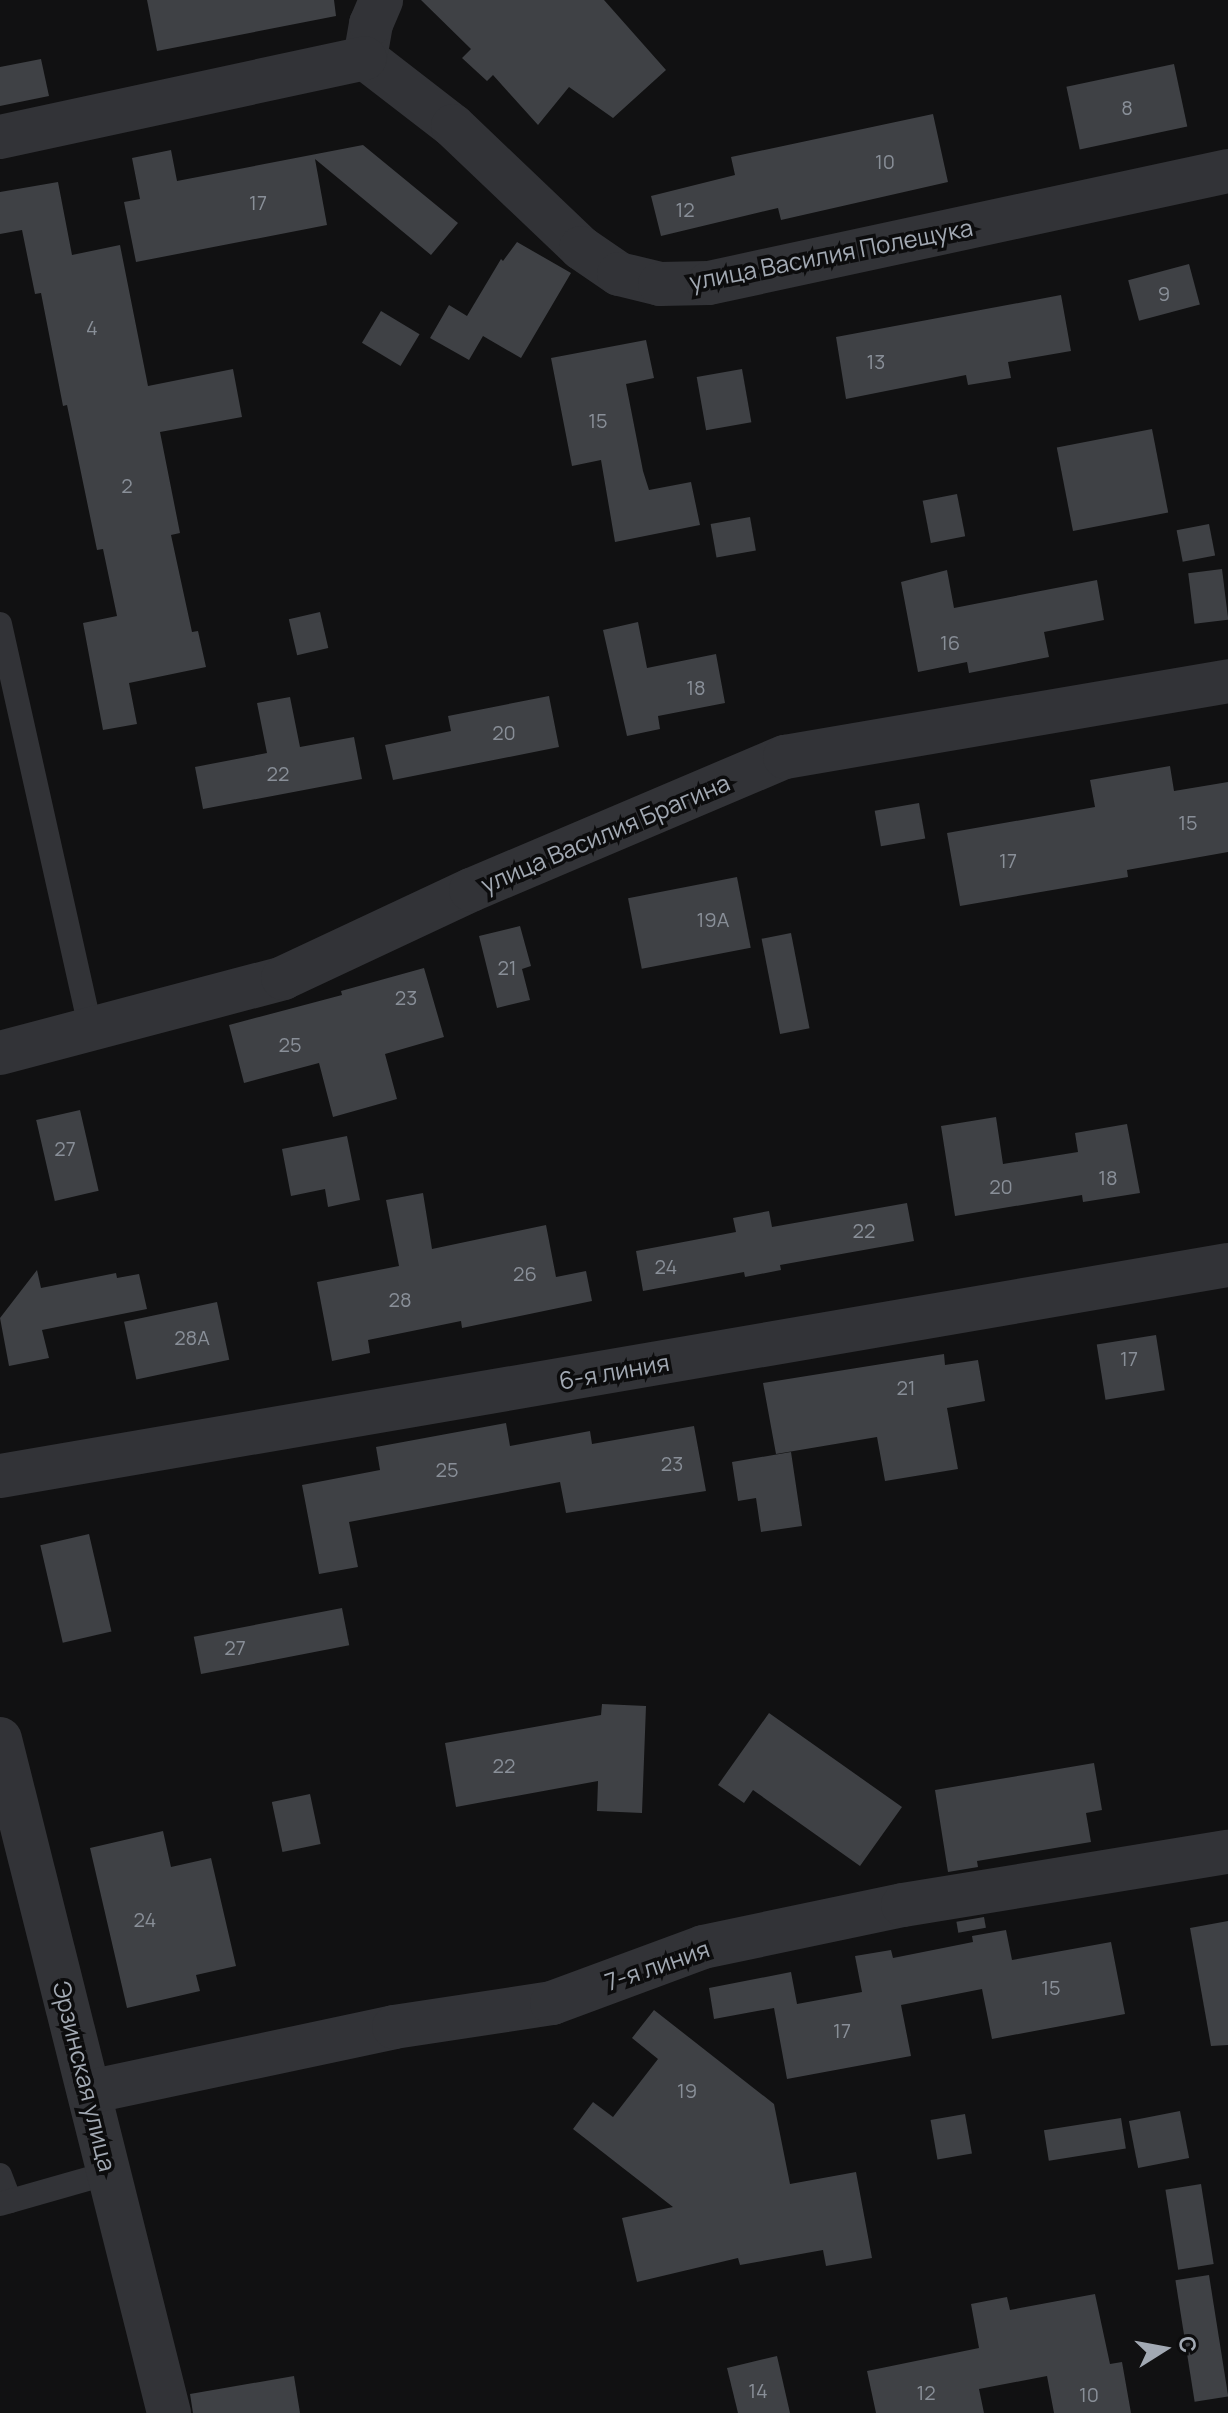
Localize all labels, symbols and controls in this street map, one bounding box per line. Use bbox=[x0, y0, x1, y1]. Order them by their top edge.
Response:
house number: 8 bbox=[1121, 95, 1133, 119]
house number: 10 bbox=[875, 149, 895, 173]
house number: 17 bbox=[249, 190, 267, 214]
house number: 12 bbox=[675, 197, 695, 221]
street label: улица Василия Полещука bbox=[687, 212, 975, 296]
house number: 9 bbox=[1158, 281, 1170, 305]
house number: 4 bbox=[86, 315, 98, 339]
house number: 13 bbox=[867, 349, 885, 373]
house number: 15 bbox=[588, 408, 608, 432]
house number: 2 bbox=[121, 473, 133, 497]
house number: 16 bbox=[940, 630, 960, 654]
house number: 18 bbox=[686, 675, 706, 699]
house number: 20 bbox=[492, 720, 516, 744]
house number: 22 bbox=[267, 761, 289, 785]
street label: улица Василия Брагина bbox=[476, 767, 734, 899]
house number: 15 bbox=[1178, 810, 1198, 834]
house number: 17 bbox=[999, 848, 1017, 872]
house number: 19А bbox=[697, 907, 729, 931]
house number: 21 bbox=[497, 955, 517, 979]
house number: 23 bbox=[395, 985, 417, 1009]
house number: 25 bbox=[279, 1032, 301, 1056]
house number: 27 bbox=[54, 1136, 76, 1160]
house number: 18 bbox=[1098, 1165, 1118, 1189]
house number: 20 bbox=[989, 1174, 1013, 1198]
house number: 22 bbox=[853, 1218, 875, 1242]
house number: 24 bbox=[655, 1254, 677, 1278]
house number: 26 bbox=[513, 1261, 537, 1285]
house number: 28 bbox=[388, 1287, 412, 1311]
house number: 28А bbox=[174, 1325, 210, 1349]
house number: 17 bbox=[1120, 1346, 1138, 1370]
street label: 6-я линия bbox=[557, 1347, 671, 1395]
house number: 21 bbox=[896, 1375, 916, 1399]
house number: 23 bbox=[661, 1451, 683, 1475]
house number: 25 bbox=[436, 1457, 458, 1481]
house number: 27 bbox=[224, 1635, 246, 1659]
house number: 22 bbox=[493, 1753, 515, 1777]
house number: 24 bbox=[134, 1907, 156, 1931]
street label: 7-я линия bbox=[601, 1934, 713, 1996]
house number: 15 bbox=[1041, 1975, 1061, 1999]
street label: Эрзинская улица bbox=[47, 1978, 123, 2174]
house number: 17 bbox=[833, 2018, 851, 2042]
house number: 19 bbox=[677, 2078, 697, 2102]
north arrow bbox=[1124, 2309, 1204, 2389]
text: С bbox=[1171, 2334, 1204, 2355]
house number: 14 bbox=[748, 2378, 768, 2402]
house number: 12 bbox=[916, 2380, 936, 2404]
house number: 10 bbox=[1079, 2382, 1099, 2406]

